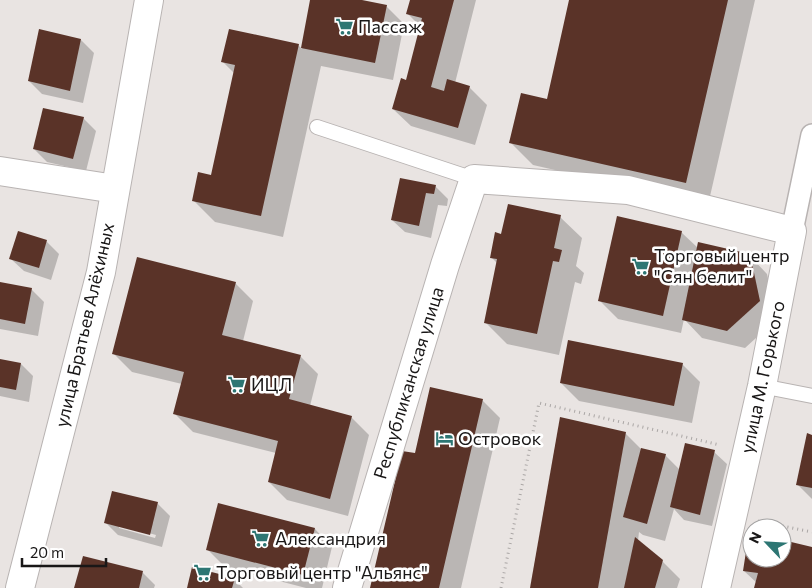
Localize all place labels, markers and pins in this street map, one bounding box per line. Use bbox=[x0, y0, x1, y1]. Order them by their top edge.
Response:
place label: Пассаж bbox=[358, 15, 422, 37]
supermarket icon: Пассаж bbox=[334, 17, 354, 37]
place label: Торговый центр "Сян белит" bbox=[654, 244, 790, 287]
supermarket icon: Торговый центр "Сян белит" bbox=[630, 256, 650, 276]
place label: ИЦЛ bbox=[251, 373, 292, 395]
supermarket icon: ИЦЛ bbox=[227, 375, 247, 395]
place label: Островок bbox=[458, 427, 542, 449]
hotel icon: Островок bbox=[434, 429, 454, 449]
place label: Александрия bbox=[275, 527, 386, 549]
supermarket icon: Александрия bbox=[251, 529, 271, 549]
place label: Торговый центр "Альянс" bbox=[216, 561, 428, 583]
supermarket icon: Торговый центр "Альянс" bbox=[192, 563, 212, 583]

